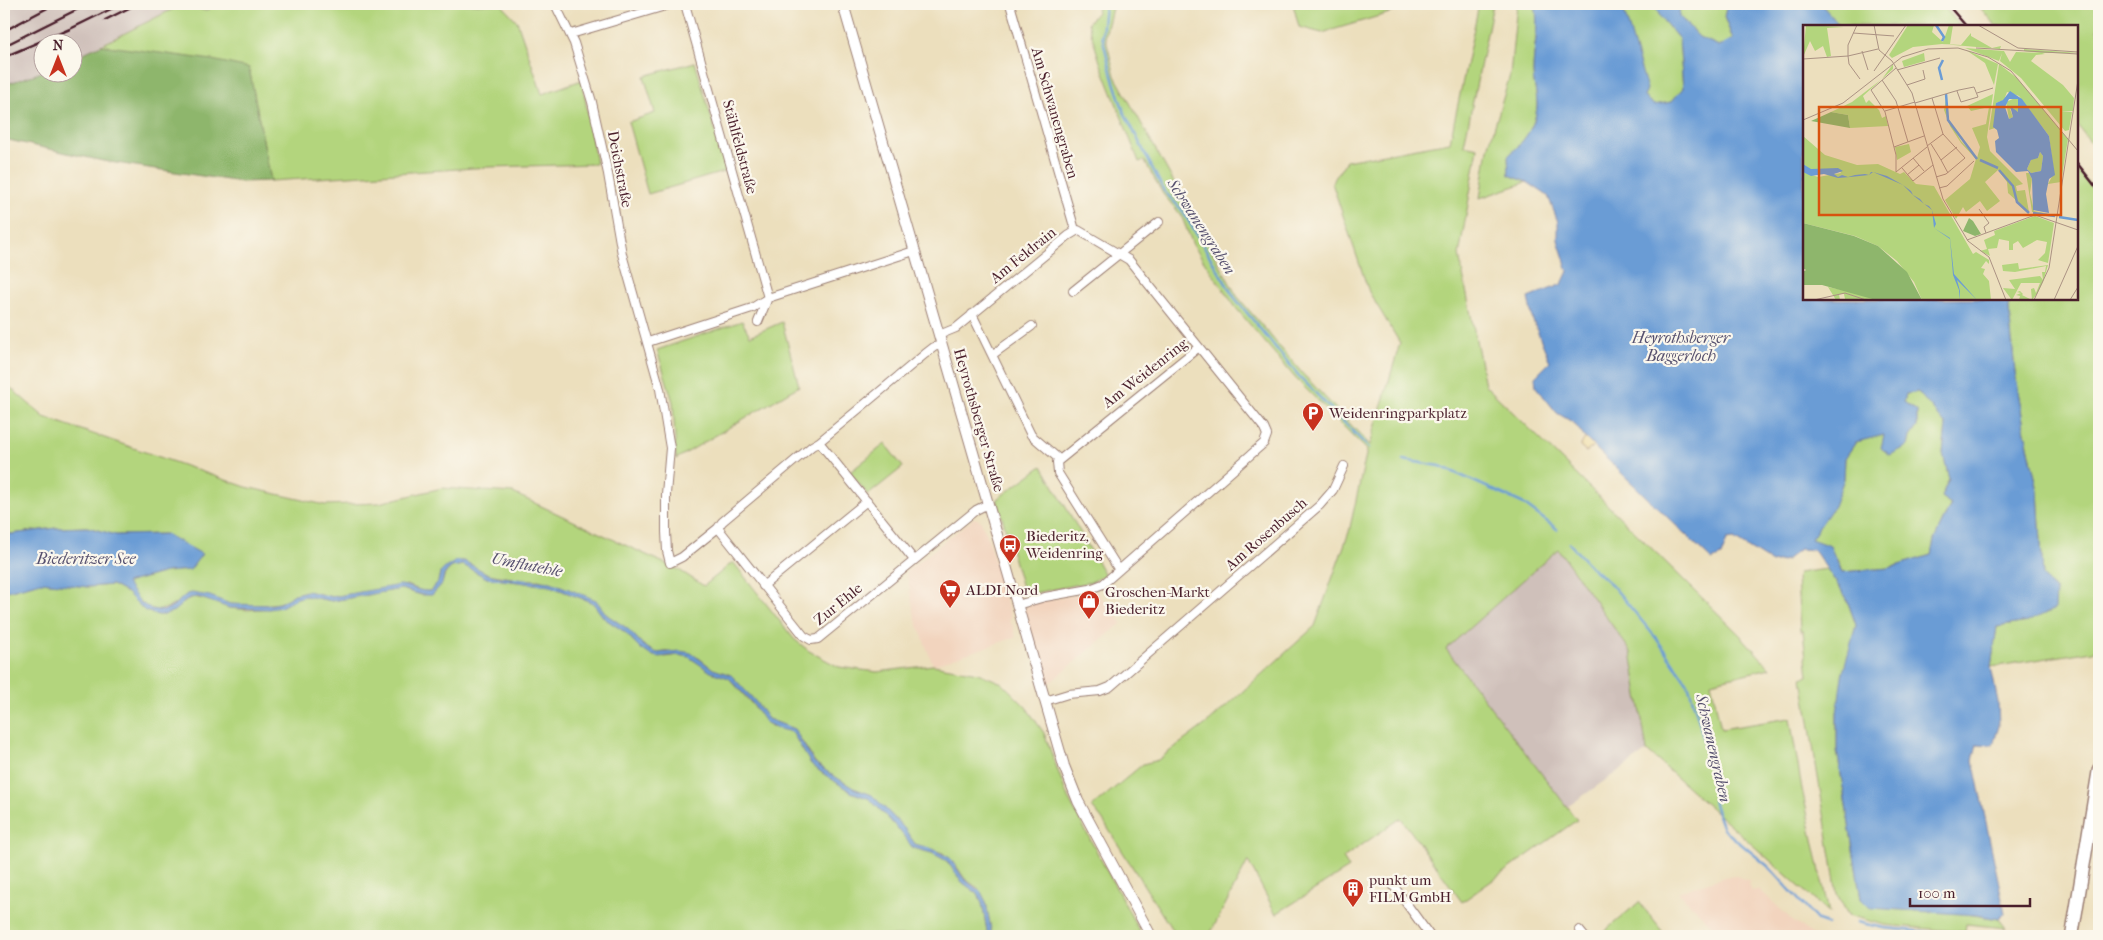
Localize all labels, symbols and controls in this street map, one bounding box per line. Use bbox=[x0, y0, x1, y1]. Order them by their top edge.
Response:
inset map bbox=[1803, 25, 2078, 300]
north arrow bbox=[32, 32, 82, 82]
text: N bbox=[53, 37, 64, 54]
street label: Am Schwanengraben bbox=[1027, 44, 1082, 181]
street label: Stählfeldstraße bbox=[719, 98, 761, 197]
street label: Deichstraße bbox=[604, 129, 636, 210]
water label: Schwanengraben bbox=[1163, 174, 1240, 278]
street label: Am Feldrain bbox=[986, 223, 1060, 288]
water label: Heyrothsberger Baggerloch bbox=[1631, 328, 1732, 365]
street label: Am Weidenring bbox=[1098, 334, 1192, 412]
street label: Heyrothsberger Straße bbox=[950, 346, 1008, 495]
parking icon: Weidenringparkplatz bbox=[1301, 401, 1325, 432]
place label: Weidenringparkplatz bbox=[1328, 404, 1467, 422]
street label: Am Rosenbusch bbox=[1221, 493, 1311, 575]
place label: Biederitz, Weidenring bbox=[1025, 527, 1104, 562]
bus stop icon: Biederitz, Weidenring bbox=[998, 533, 1022, 564]
water label: Umflutehle bbox=[490, 548, 565, 581]
water label: Biederitzer See bbox=[35, 549, 136, 568]
supermarket icon: ALDI Nord bbox=[938, 578, 962, 609]
street label: Zur Ehle bbox=[810, 579, 866, 629]
place label: ALDI Nord bbox=[965, 581, 1039, 599]
place label: Groschen-Markt Biederitz bbox=[1105, 583, 1211, 618]
shop icon: Groschen-Markt Biederitz bbox=[1077, 589, 1101, 620]
water label: Schwanengraben bbox=[1692, 691, 1735, 804]
place label: punkt um FILM GmbH bbox=[1368, 871, 1452, 906]
scale bar bbox=[1910, 875, 2030, 907]
building icon: punkt um FILM GmbH bbox=[1341, 877, 1365, 908]
text: 100 m bbox=[1918, 884, 1956, 902]

